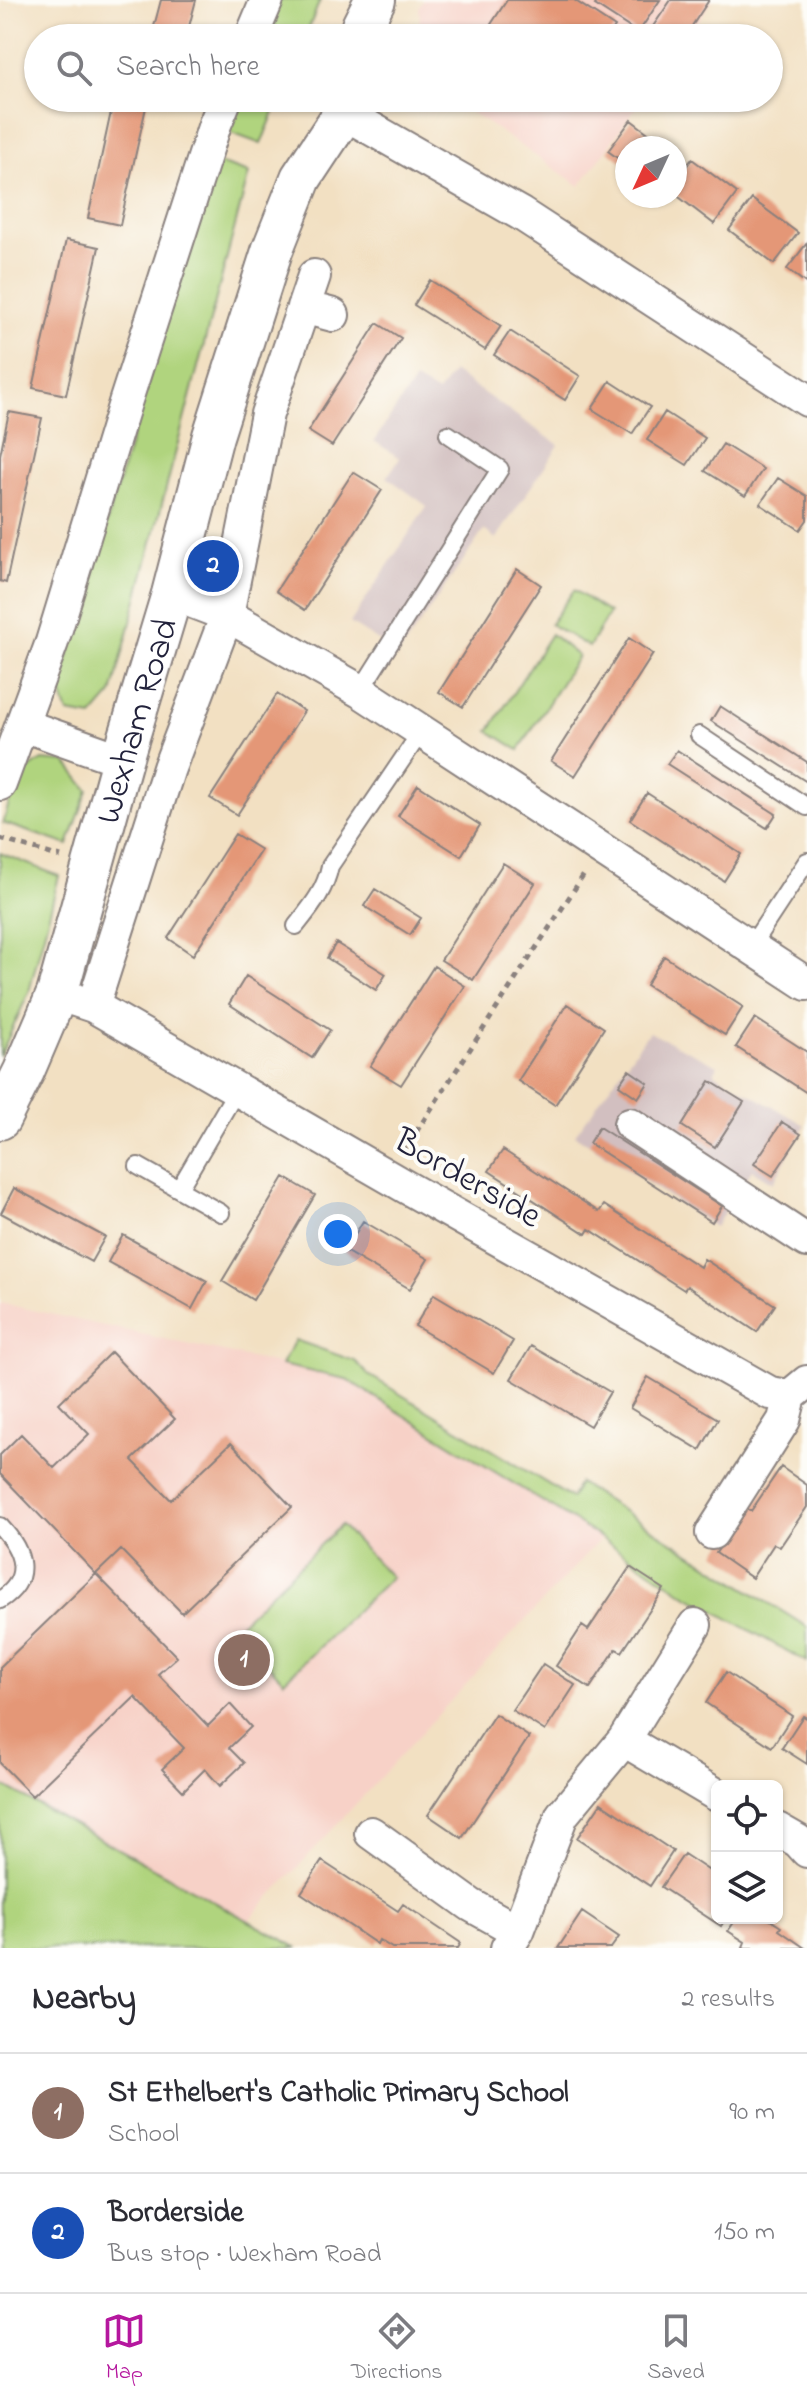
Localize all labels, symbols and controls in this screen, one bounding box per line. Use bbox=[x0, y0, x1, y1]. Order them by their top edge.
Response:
search box bbox=[24, 24, 783, 112]
icon: search bbox=[52, 46, 96, 90]
text: Search here bbox=[116, 46, 260, 90]
north arrow bbox=[615, 136, 687, 208]
pin: 2 bbox=[187, 536, 239, 596]
street label: Wexham Road bbox=[84, 612, 194, 830]
street label: Borderside bbox=[382, 1116, 551, 1244]
your location bbox=[318, 1214, 358, 1254]
pin: 1 bbox=[218, 1630, 270, 1690]
map controls bbox=[711, 1780, 783, 1924]
button: locate bbox=[711, 1780, 783, 1852]
button: layers bbox=[711, 1852, 783, 1924]
text: Nearby bbox=[32, 1975, 136, 2025]
text: 2 results bbox=[682, 1981, 775, 2019]
text: St Ethelbert's Catholic Primary School bbox=[108, 2072, 569, 2116]
text: 1 bbox=[54, 2094, 62, 2132]
text: 90 m bbox=[729, 2094, 775, 2132]
text: School bbox=[108, 2116, 179, 2154]
text: Borderside bbox=[108, 2192, 244, 2236]
text: 2 bbox=[52, 2214, 64, 2252]
text: 150 m bbox=[714, 2214, 775, 2252]
text: Bus stop · Wexham Road bbox=[108, 2236, 381, 2274]
tab: Map bbox=[102, 2309, 146, 2389]
tab: Directions bbox=[351, 2309, 442, 2389]
tab: Saved bbox=[647, 2309, 705, 2389]

